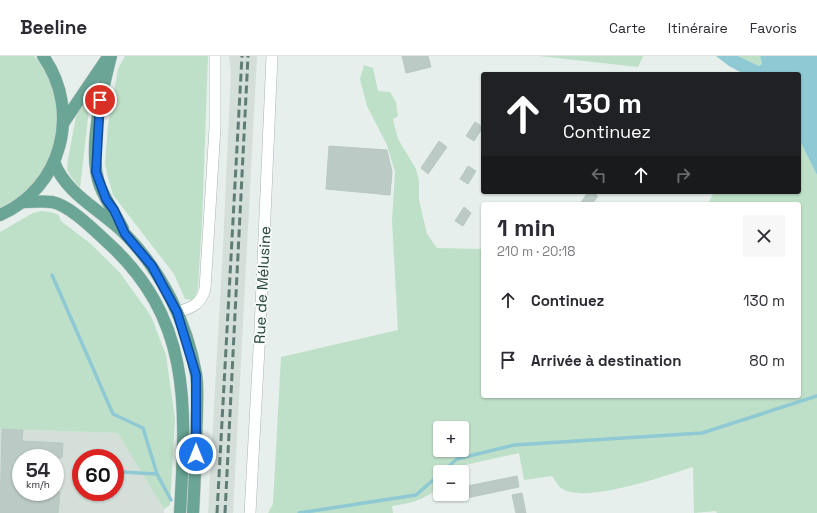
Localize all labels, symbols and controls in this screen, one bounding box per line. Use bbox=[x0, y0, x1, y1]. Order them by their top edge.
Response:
text: Beeline bbox=[20, 15, 87, 40]
text: Carte bbox=[609, 19, 646, 37]
text: Itinéraire bbox=[668, 19, 728, 37]
text: Favoris bbox=[750, 19, 797, 37]
pin bbox=[83, 83, 117, 117]
text: 130 m bbox=[563, 85, 642, 121]
icon: ahead bbox=[497, 88, 549, 140]
icon: arrive bbox=[89, 89, 111, 111]
text: Continuez bbox=[563, 120, 651, 143]
icon: left bbox=[588, 164, 610, 186]
icon: ahead bbox=[630, 164, 652, 186]
icon: right bbox=[672, 164, 694, 186]
text: 1 min bbox=[497, 212, 556, 243]
button: close bbox=[743, 215, 785, 257]
street label: Rue de Mélusine bbox=[249, 225, 275, 344]
text: 210 m · 20:18 bbox=[497, 243, 575, 260]
icon: ahead bbox=[497, 289, 519, 311]
text: Continuez bbox=[531, 291, 604, 310]
text: 130 m bbox=[743, 291, 785, 310]
icon: arrive bbox=[497, 349, 519, 371]
text: Arrivée à destination bbox=[531, 351, 681, 370]
text: 80 m bbox=[749, 351, 785, 370]
map controls bbox=[433, 421, 469, 501]
button: + bbox=[433, 421, 469, 457]
position arrow bbox=[175, 433, 217, 475]
speed limit sign: 60 bbox=[72, 449, 124, 501]
text: 54 bbox=[26, 457, 50, 483]
button: − bbox=[433, 465, 469, 501]
text: km/h bbox=[26, 478, 50, 491]

